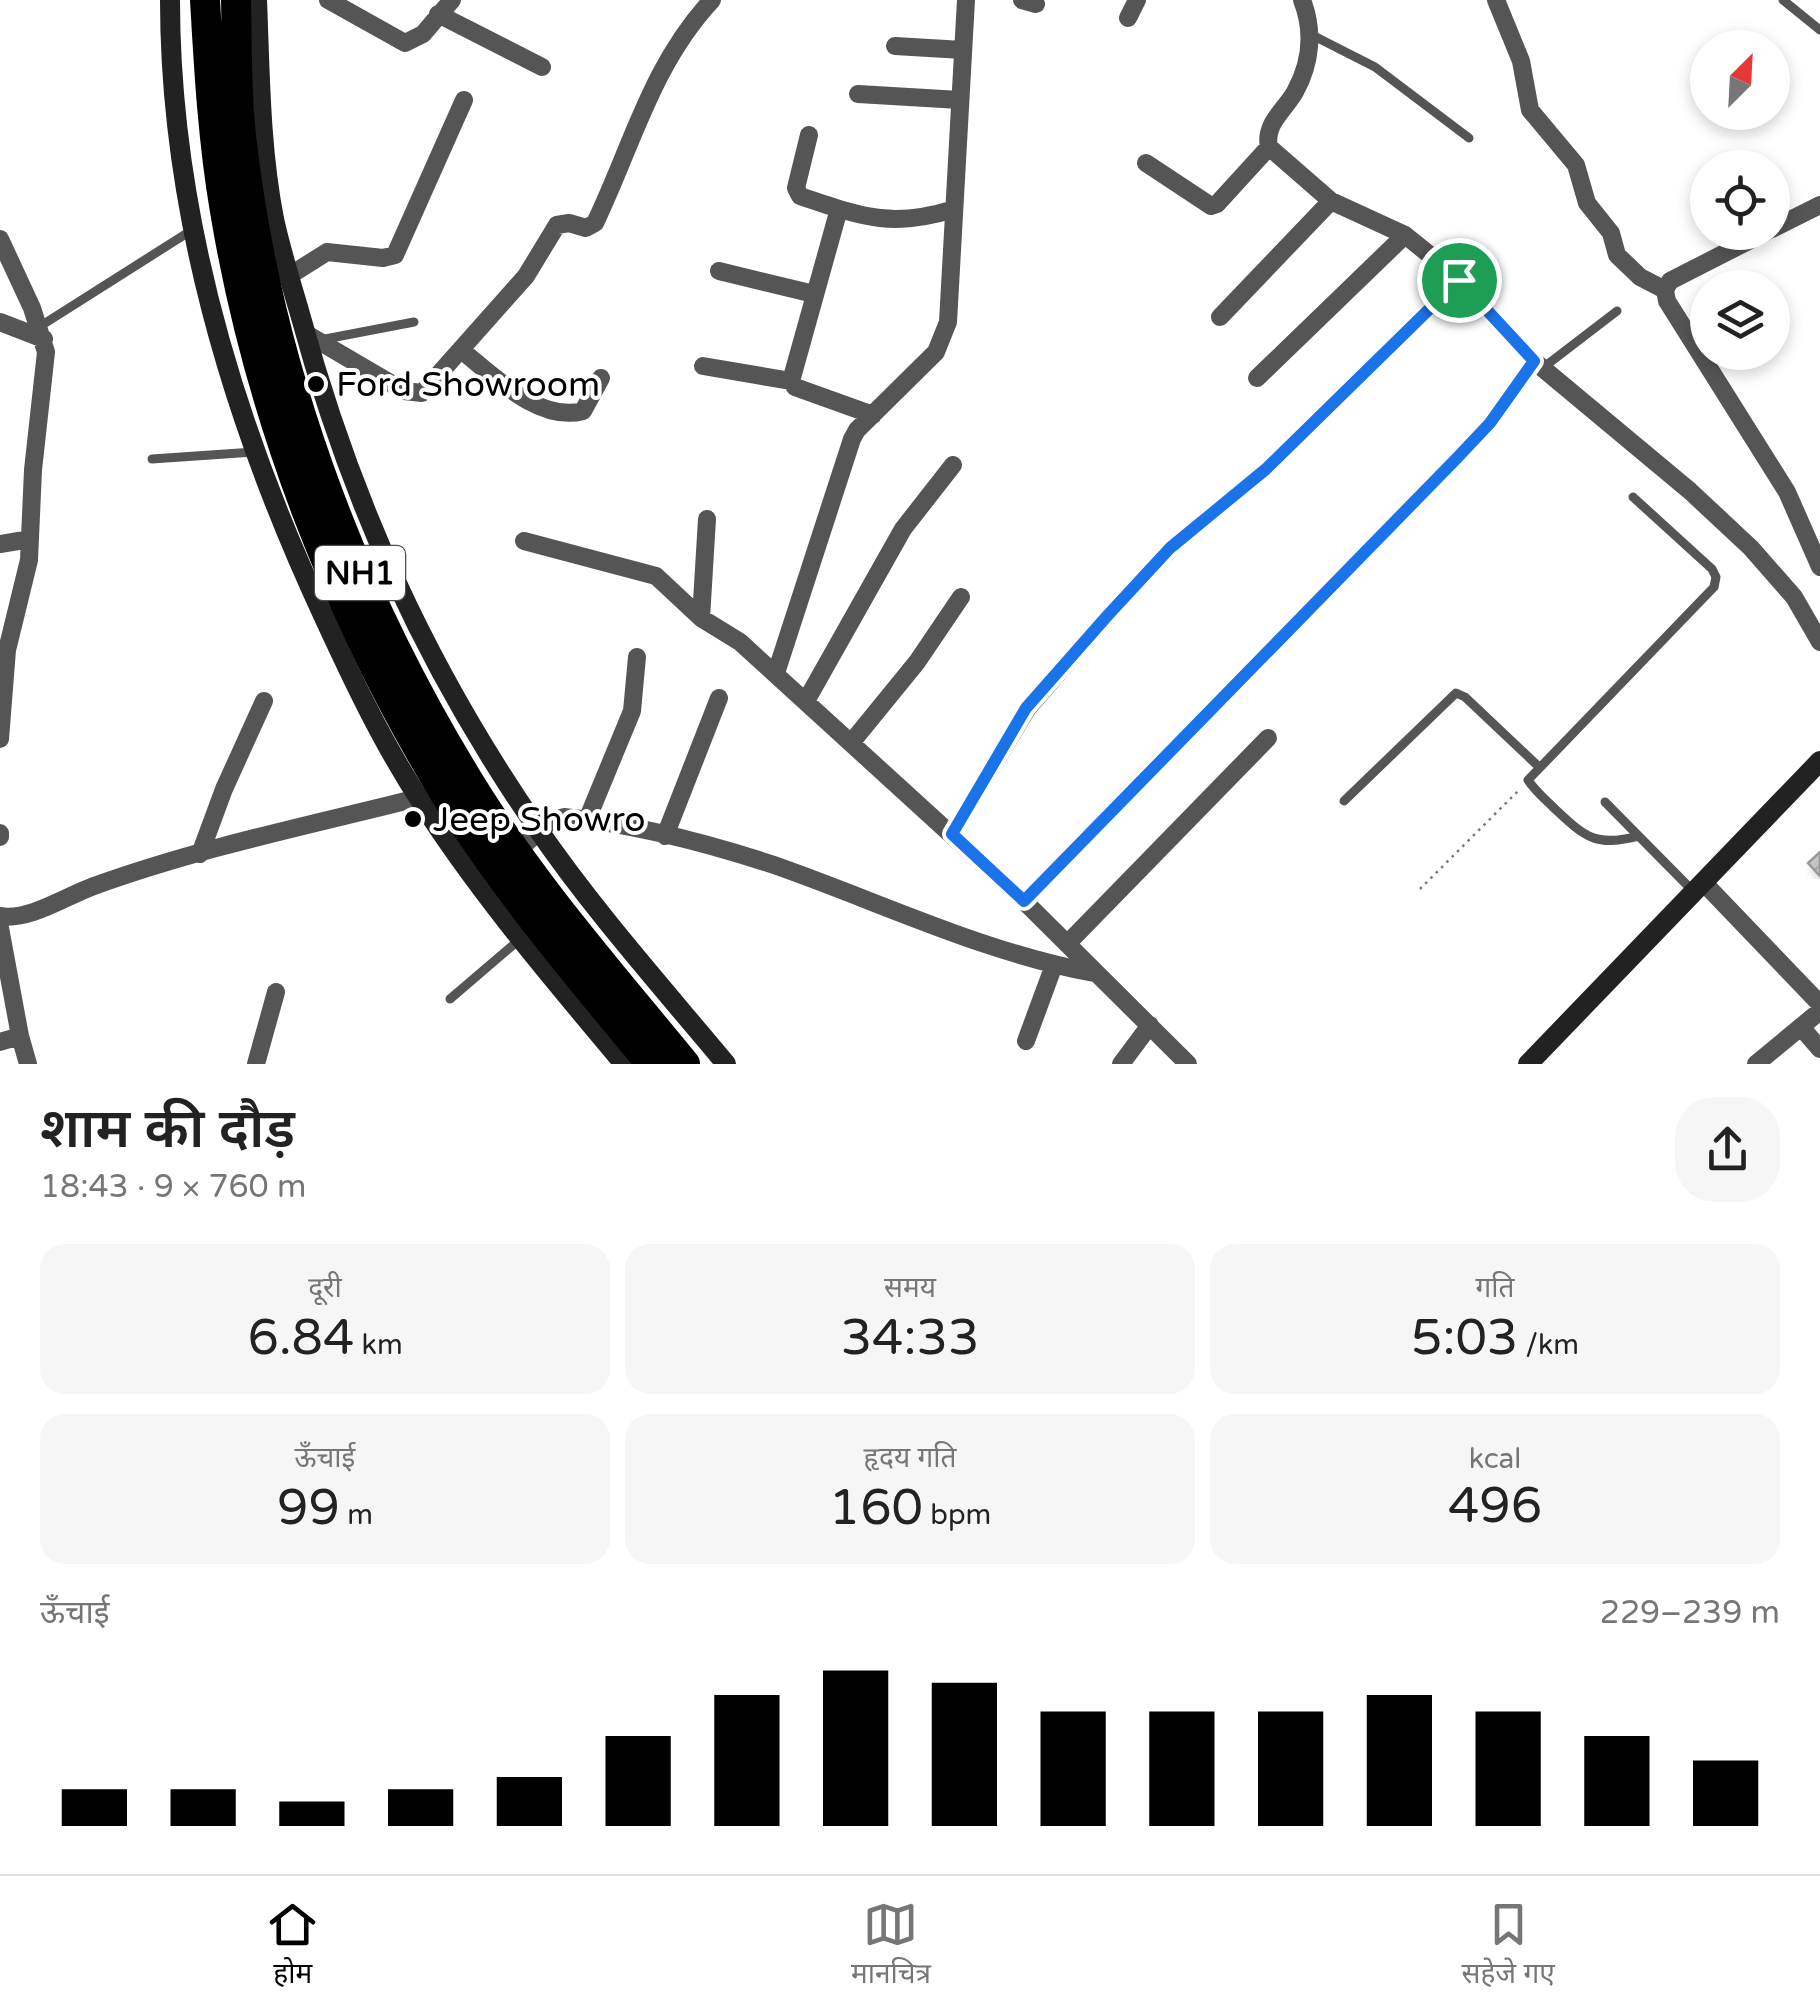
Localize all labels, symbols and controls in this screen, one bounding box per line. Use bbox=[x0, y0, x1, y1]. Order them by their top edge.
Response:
north arrow bbox=[1690, 30, 1790, 130]
map controls bbox=[1690, 30, 1790, 370]
button: locate bbox=[1690, 150, 1790, 250]
pin bbox=[1417, 238, 1502, 323]
icon: arrive bbox=[1432, 253, 1487, 308]
button: layers bbox=[1690, 270, 1790, 370]
place label: Ford Showroom bbox=[336, 364, 600, 406]
marker: Ford Showroom bbox=[305, 373, 327, 395]
road number: NH1 bbox=[315, 546, 405, 600]
place label: Jeep Showro bbox=[433, 799, 646, 841]
marker: Jeep Showro bbox=[402, 808, 424, 830]
text: शाम की दौड़ bbox=[40, 1097, 295, 1163]
button: share bbox=[1675, 1097, 1780, 1202]
text: 18:43 · 9 × 760 m bbox=[40, 1168, 306, 1206]
text: दूरी bbox=[308, 1271, 342, 1305]
text: समय bbox=[884, 1271, 936, 1305]
text: गति bbox=[1476, 1271, 1514, 1305]
text: 6.84 bbox=[247, 1308, 354, 1368]
text: 34:33 bbox=[841, 1308, 979, 1368]
text: 5:03 bbox=[1411, 1308, 1518, 1368]
text: km bbox=[354, 1328, 403, 1362]
text: /km bbox=[1518, 1328, 1579, 1362]
text: ऊँचाई bbox=[295, 1441, 355, 1475]
text: हृदय गति bbox=[864, 1441, 956, 1475]
text: kcal bbox=[1469, 1442, 1521, 1476]
text: 496 bbox=[1448, 1476, 1542, 1536]
text: 99 bbox=[277, 1478, 340, 1538]
text: 160 bbox=[829, 1478, 923, 1538]
text: m bbox=[340, 1498, 373, 1532]
text: bpm bbox=[923, 1498, 991, 1532]
text: ऊँचाई bbox=[40, 1594, 109, 1632]
text: 229–239 m bbox=[1600, 1594, 1780, 1632]
tab: होम bbox=[265, 1897, 320, 1994]
tab: मानचित्र bbox=[851, 1897, 931, 1994]
tab: सहेजे गए bbox=[1462, 1897, 1555, 1994]

